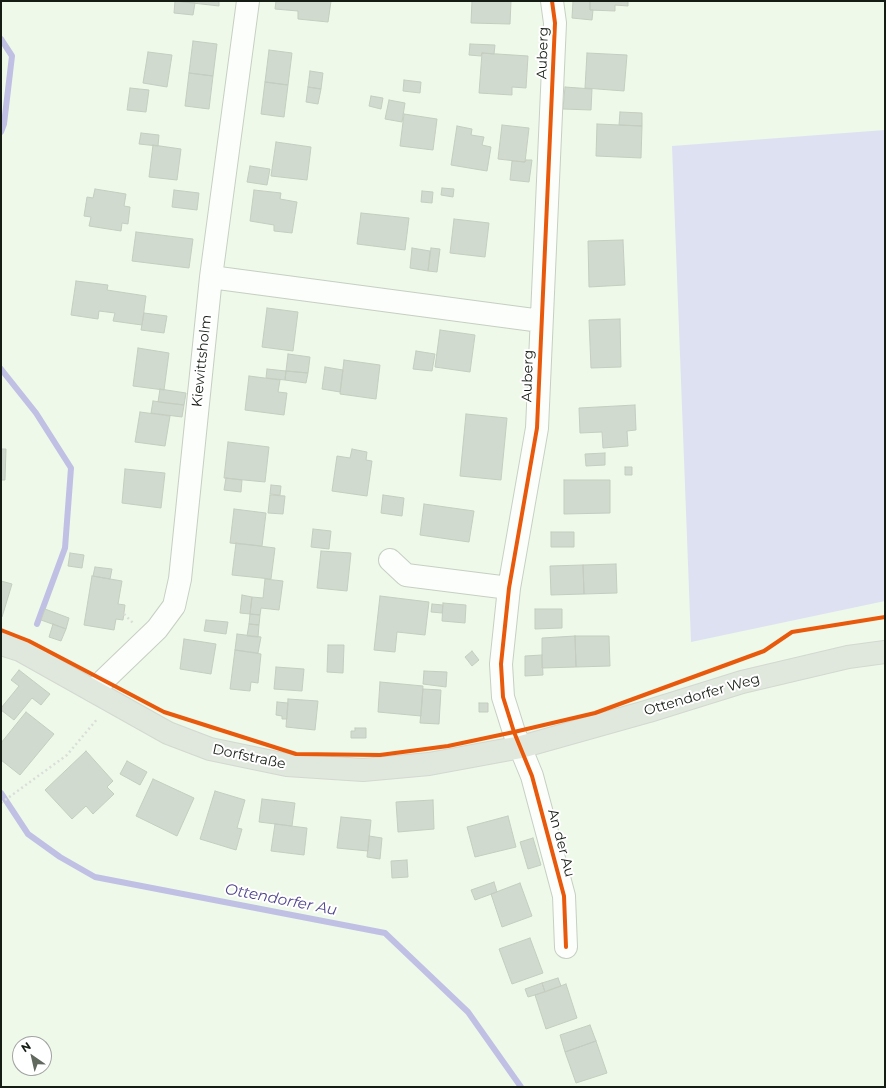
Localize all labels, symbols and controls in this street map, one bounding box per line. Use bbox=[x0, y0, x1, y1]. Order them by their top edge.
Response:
street label: Auberg bbox=[534, 27, 552, 79]
street label: Kiewittsholm bbox=[189, 314, 215, 408]
street label: Auberg bbox=[519, 350, 537, 402]
street label: Ottendorfer Weg bbox=[642, 670, 762, 720]
street label: Dorfstraße bbox=[211, 741, 287, 773]
street label: An der Au bbox=[544, 807, 578, 879]
water label: Ottendorfer Au bbox=[223, 880, 339, 920]
north arrow bbox=[12, 1036, 52, 1076]
text: N bbox=[18, 1039, 33, 1055]

